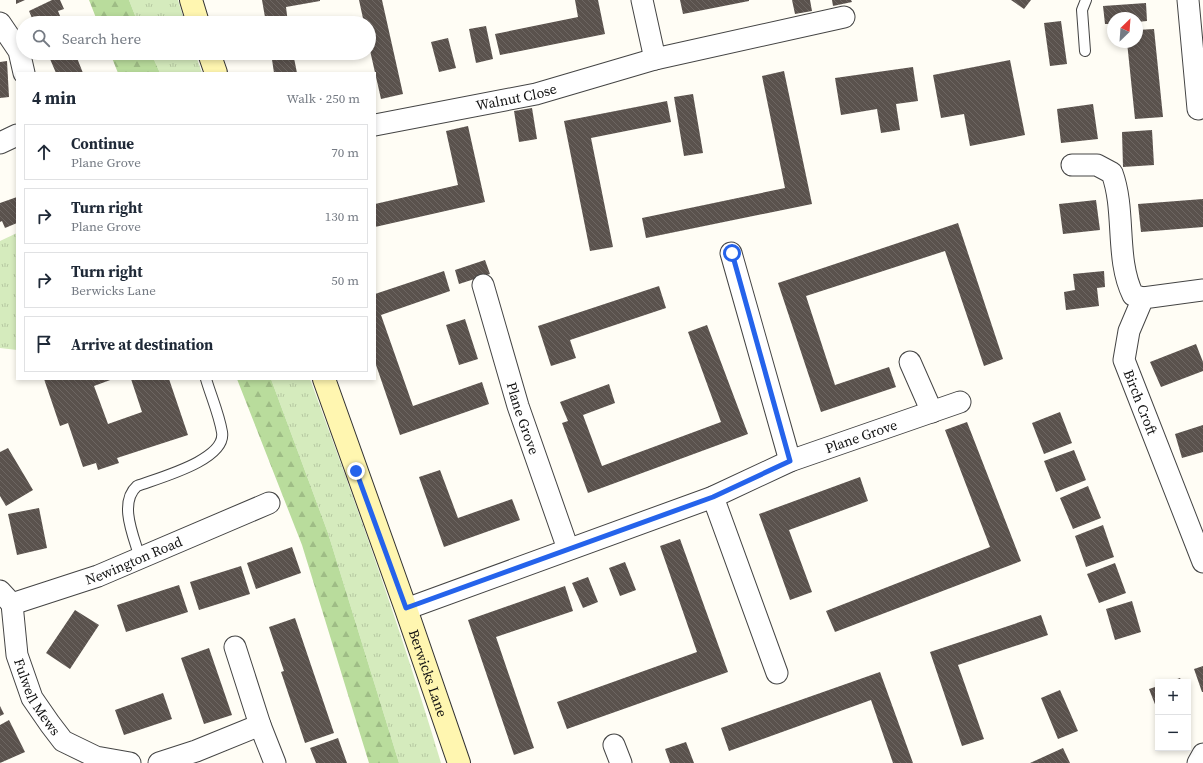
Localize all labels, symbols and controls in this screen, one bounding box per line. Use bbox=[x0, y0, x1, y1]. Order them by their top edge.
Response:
north arrow bbox=[1107, 12, 1143, 48]
search box bbox=[16, 16, 376, 60]
icon: search bbox=[30, 27, 52, 49]
text: Search here bbox=[62, 28, 141, 49]
street label: Walnut Close bbox=[474, 78, 559, 115]
text: 4 min bbox=[32, 86, 76, 110]
text: Walk · 250 m bbox=[287, 90, 360, 107]
text: Continue bbox=[71, 133, 134, 154]
icon: ahead bbox=[33, 141, 55, 163]
text: 70 m bbox=[331, 144, 359, 161]
text: Plane Grove bbox=[71, 154, 141, 171]
text: Turn right bbox=[71, 197, 143, 218]
icon: right bbox=[33, 205, 55, 227]
text: 130 m bbox=[325, 208, 359, 225]
text: Plane Grove bbox=[71, 218, 141, 235]
route start bbox=[723, 244, 741, 262]
text: Turn right bbox=[71, 261, 143, 282]
icon: right bbox=[33, 269, 55, 291]
text: 50 m bbox=[331, 272, 359, 289]
text: Berwicks Lane bbox=[71, 282, 156, 299]
icon: arrive bbox=[33, 333, 55, 355]
text: Arrive at destination bbox=[71, 334, 213, 355]
street label: Birch Croft bbox=[1119, 367, 1162, 438]
street label: Plane Grove bbox=[502, 380, 544, 457]
street label: Plane Grove bbox=[822, 415, 900, 458]
route end bbox=[347, 462, 365, 480]
street label: Newington Road bbox=[83, 531, 185, 590]
street label: Berwicks Lane bbox=[404, 627, 452, 720]
street label: Fulwell Mews bbox=[9, 656, 65, 740]
map controls bbox=[1155, 679, 1191, 751]
button: + bbox=[1155, 679, 1191, 715]
button: − bbox=[1155, 715, 1191, 751]

